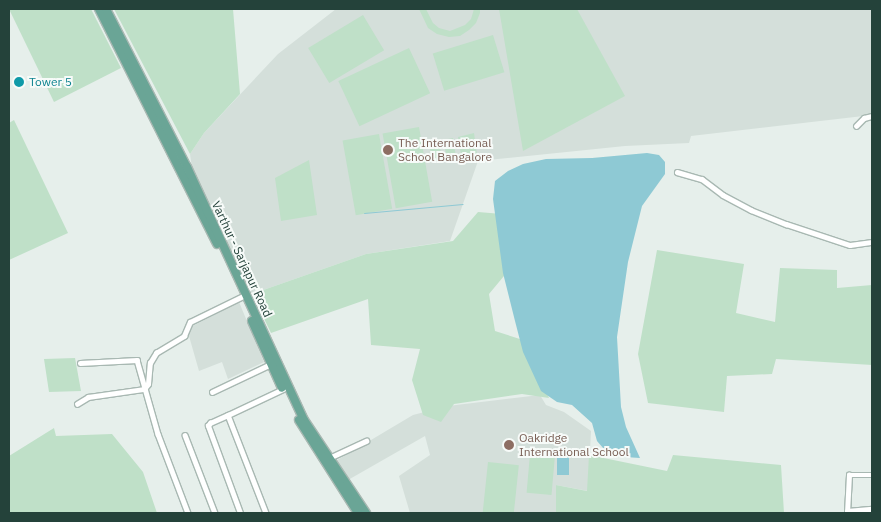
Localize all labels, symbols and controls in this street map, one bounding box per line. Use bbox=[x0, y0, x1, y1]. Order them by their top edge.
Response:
place label: Tower 5 bbox=[29, 75, 72, 89]
marker: Tower 5 bbox=[13, 76, 25, 88]
place label: The International School Bangalore bbox=[398, 136, 492, 164]
marker: The International School Bangalore bbox=[382, 144, 394, 156]
street label: Varthur - Sarjapur Road bbox=[209, 199, 275, 319]
place label: Oakridge International School bbox=[519, 431, 629, 459]
marker: Oakridge International School bbox=[503, 439, 515, 451]

